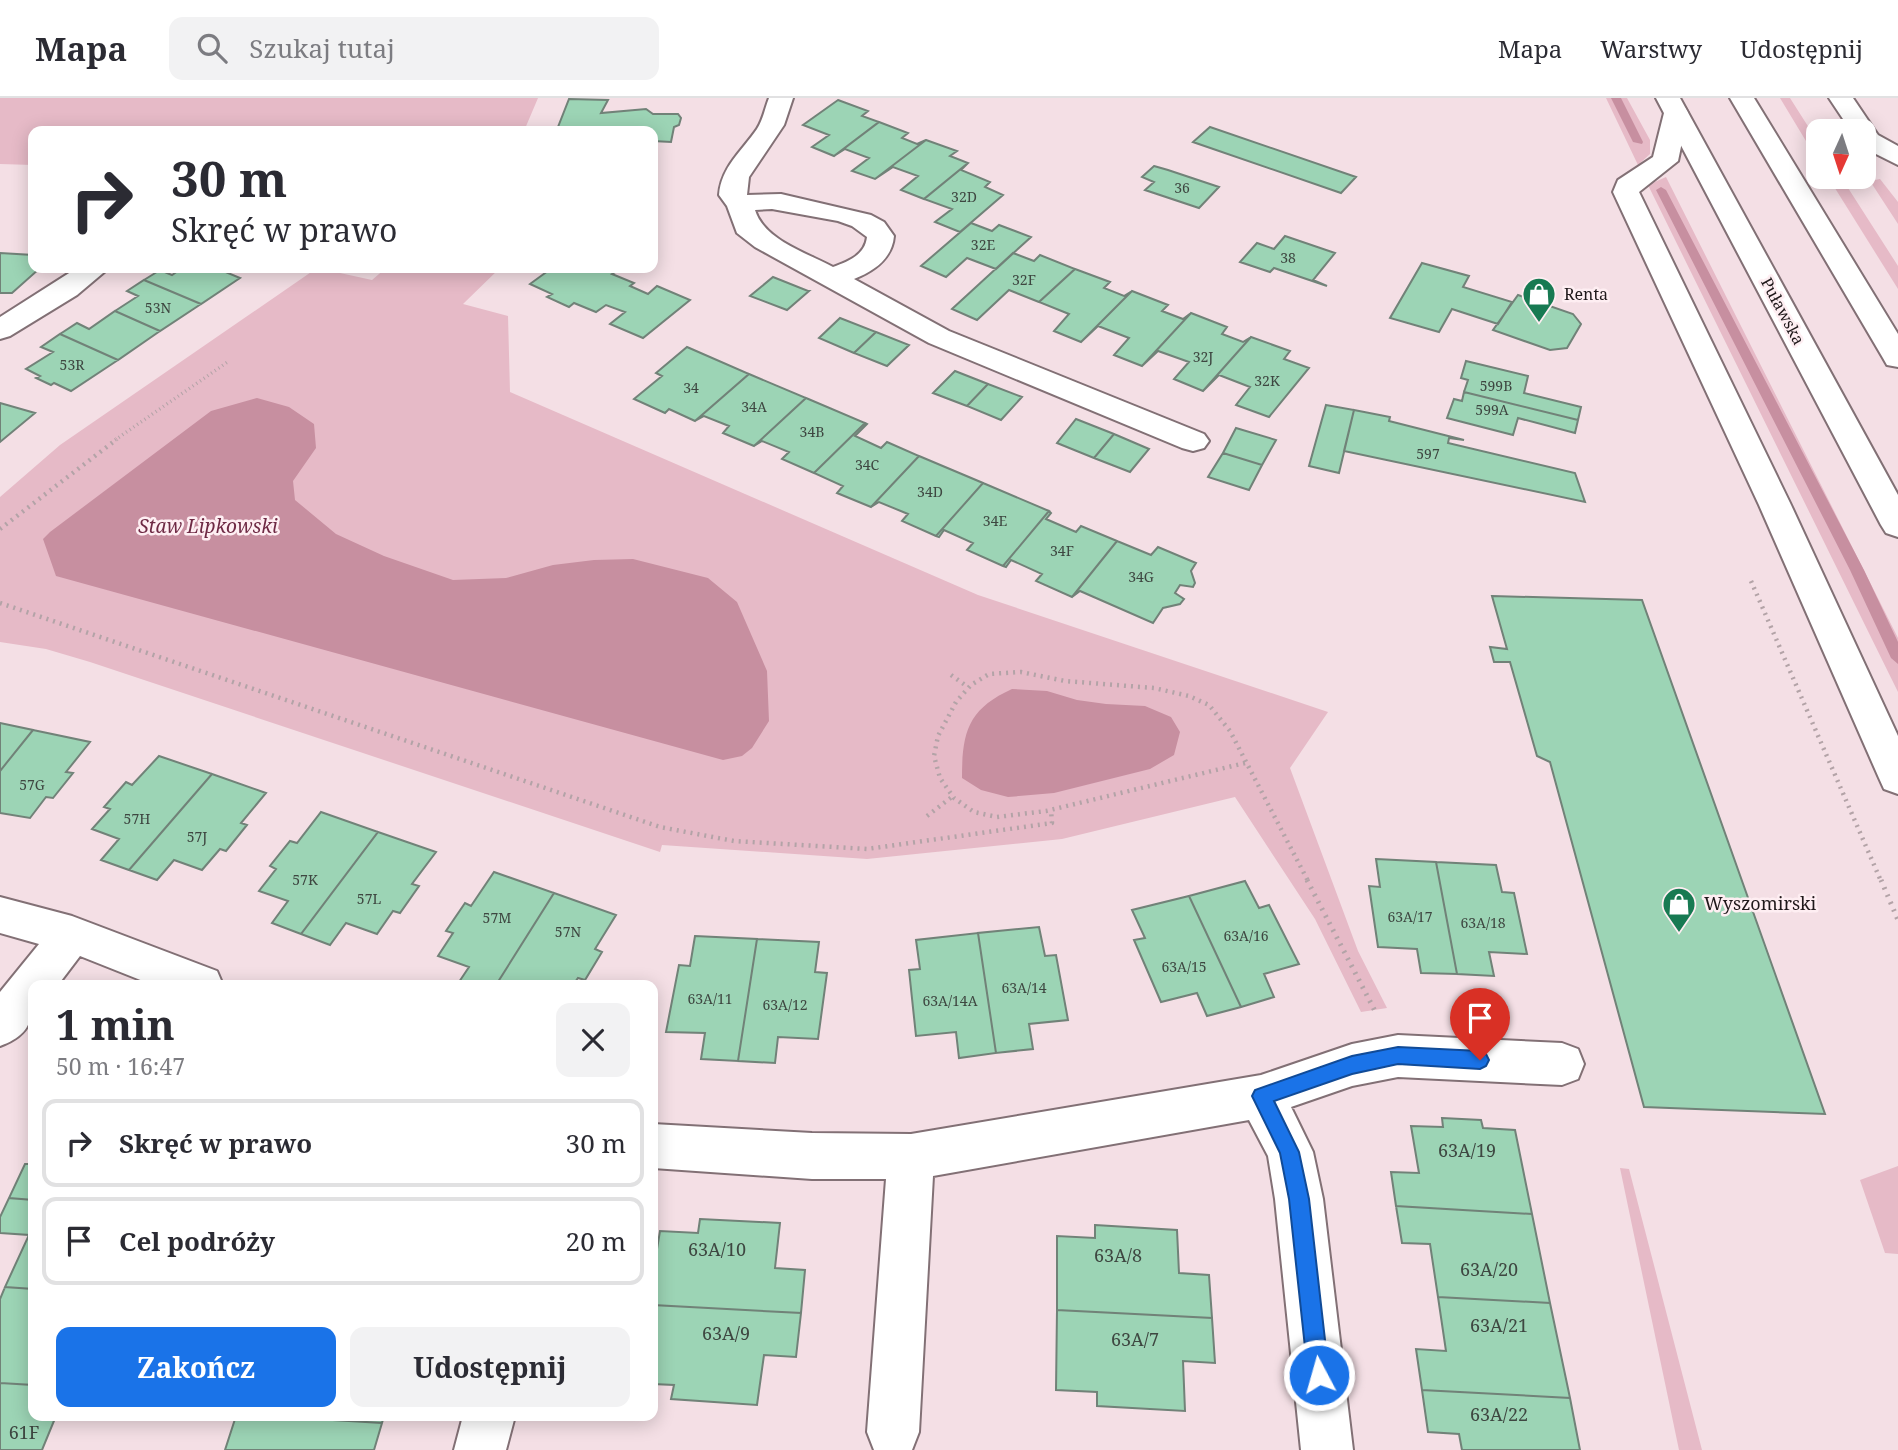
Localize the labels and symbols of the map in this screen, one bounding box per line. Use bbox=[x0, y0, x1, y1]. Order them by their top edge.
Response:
north arrow bbox=[1806, 119, 1876, 189]
house number: 36 bbox=[1174, 178, 1190, 197]
house number: 32D bbox=[951, 187, 977, 206]
house number: 32E bbox=[971, 235, 995, 254]
house number: 38 bbox=[1280, 248, 1296, 267]
house number: 32F bbox=[1012, 270, 1036, 289]
street label: Puławska bbox=[1756, 273, 1810, 349]
shop icon: Renta bbox=[1520, 275, 1558, 324]
place label: Renta bbox=[1564, 283, 1608, 305]
house number: 53N bbox=[145, 298, 171, 317]
house number: 32J bbox=[1193, 347, 1213, 366]
house number: 53R bbox=[60, 355, 85, 374]
house number: 32K bbox=[1254, 371, 1280, 390]
house number: 599B bbox=[1480, 376, 1512, 395]
house number: 34 bbox=[683, 378, 699, 397]
house number: 34A bbox=[741, 397, 767, 416]
house number: 599A bbox=[1475, 400, 1509, 419]
house number: 34B bbox=[800, 422, 824, 441]
house number: 597 bbox=[1416, 444, 1440, 463]
house number: 34C bbox=[855, 455, 880, 474]
house number: 34D bbox=[917, 482, 943, 501]
house number: 34E bbox=[983, 511, 1007, 530]
water label: Staw Lipkowski bbox=[138, 513, 278, 539]
house number: 34F bbox=[1050, 541, 1074, 560]
house number: 34G bbox=[1128, 567, 1154, 586]
house number: 57G bbox=[19, 775, 45, 794]
house number: 57H bbox=[124, 809, 150, 828]
house number: 57J bbox=[187, 827, 207, 846]
house number: 57K bbox=[292, 870, 318, 889]
shop icon: Wyszomirski bbox=[1660, 885, 1698, 934]
house number: 57L bbox=[357, 889, 381, 908]
place label: Wyszomirski bbox=[1704, 891, 1817, 915]
house number: 63A/17 bbox=[1387, 907, 1433, 926]
house number: 57M bbox=[483, 908, 511, 927]
house number: 63A/18 bbox=[1460, 913, 1506, 932]
house number: 57N bbox=[555, 922, 581, 941]
house number: 63A/16 bbox=[1223, 926, 1269, 945]
house number: 63A/15 bbox=[1161, 957, 1207, 976]
house number: 63A/14 bbox=[1001, 978, 1047, 997]
pin bbox=[1450, 988, 1510, 1060]
house number: 63A/11 bbox=[687, 989, 733, 1008]
house number: 63A/14A bbox=[922, 991, 978, 1010]
house number: 63A/12 bbox=[762, 995, 808, 1014]
house number: 63A/19 bbox=[1438, 1138, 1496, 1162]
house number: 63A/10 bbox=[688, 1237, 746, 1261]
house number: 63A/8 bbox=[1094, 1243, 1142, 1267]
house number: 63A/20 bbox=[1460, 1257, 1518, 1281]
house number: 63A/21 bbox=[1470, 1313, 1528, 1337]
house number: 63A/9 bbox=[702, 1321, 750, 1345]
house number: 63A/7 bbox=[1111, 1327, 1159, 1351]
position arrow bbox=[1282, 1338, 1356, 1412]
house number: 63A/22 bbox=[1470, 1402, 1528, 1426]
house number: 61F bbox=[9, 1420, 39, 1444]

